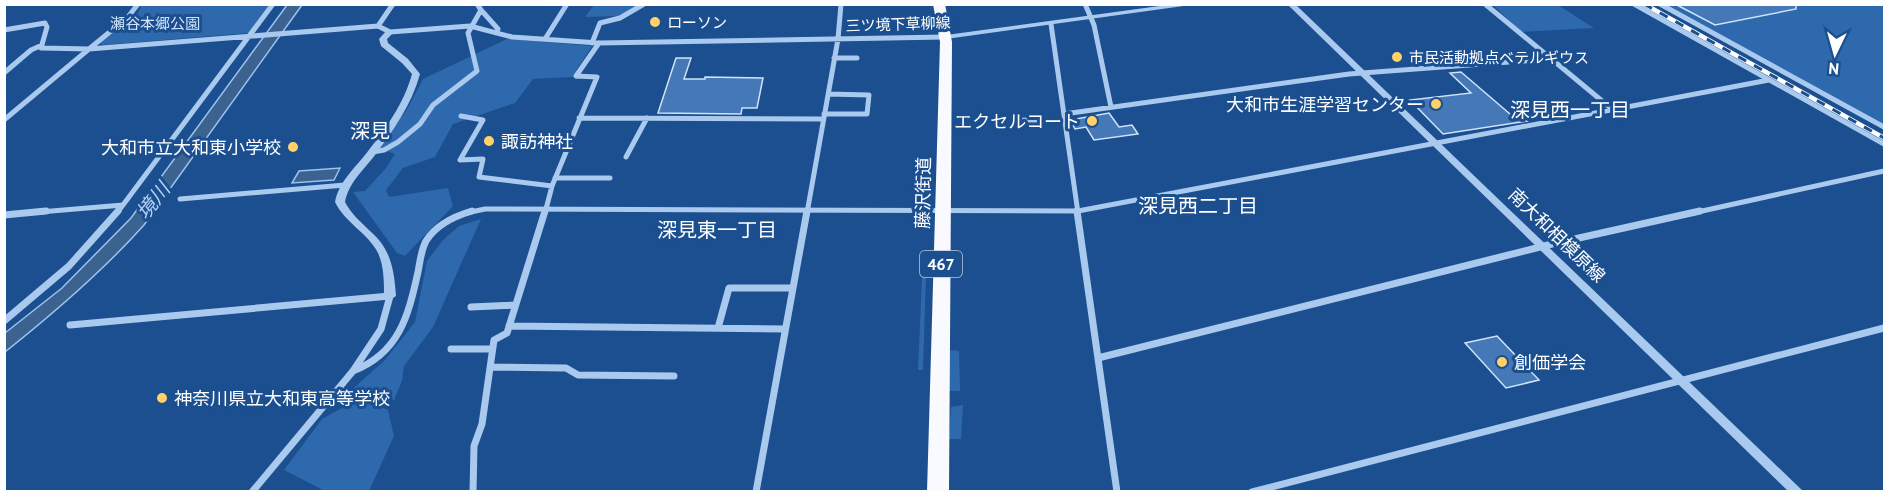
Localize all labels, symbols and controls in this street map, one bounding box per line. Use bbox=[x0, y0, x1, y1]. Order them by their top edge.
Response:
place label: ローソン bbox=[667, 13, 727, 32]
street label: 三ツ境下草柳線 bbox=[845, 13, 951, 35]
park label: 瀬谷本郷公園 bbox=[110, 14, 200, 33]
marker: ローソン bbox=[648, 15, 662, 29]
north arrow bbox=[1805, 24, 1865, 84]
place label: 市民活動拠点ベテルギウス bbox=[1409, 48, 1589, 67]
marker: 市民活動拠点ベテルギウス bbox=[1390, 50, 1404, 64]
text: N bbox=[1828, 59, 1840, 79]
place label: 大和市生涯学習センター bbox=[1226, 93, 1424, 116]
marker: 大和市生涯学習センター bbox=[1429, 97, 1443, 111]
district label: 深見西一丁目 bbox=[1510, 97, 1630, 123]
place label: エクセルコート bbox=[954, 110, 1080, 133]
marker: エクセルコート bbox=[1085, 114, 1099, 128]
district label: 深見 bbox=[350, 118, 390, 144]
place label: 諏訪神社 bbox=[501, 130, 573, 153]
marker: 諏訪神社 bbox=[482, 134, 496, 148]
place label: 大和市立大和東小学校 bbox=[101, 136, 281, 159]
marker: 大和市立大和東小学校 bbox=[286, 140, 300, 154]
street label: 藤沢街道 bbox=[911, 157, 935, 229]
water label: 境川 bbox=[130, 176, 177, 225]
street label: 南大和相模原線 bbox=[1504, 183, 1610, 287]
district label: 深見西二丁目 bbox=[1138, 193, 1258, 219]
district label: 深見東一丁目 bbox=[657, 217, 777, 243]
road number: 467 bbox=[920, 251, 962, 277]
place label: 創価学会 bbox=[1514, 351, 1586, 374]
marker: 創価学会 bbox=[1495, 355, 1509, 369]
place label: 神奈川県立大和東高等学校 bbox=[174, 387, 390, 410]
marker: 神奈川県立大和東高等学校 bbox=[155, 391, 169, 405]

